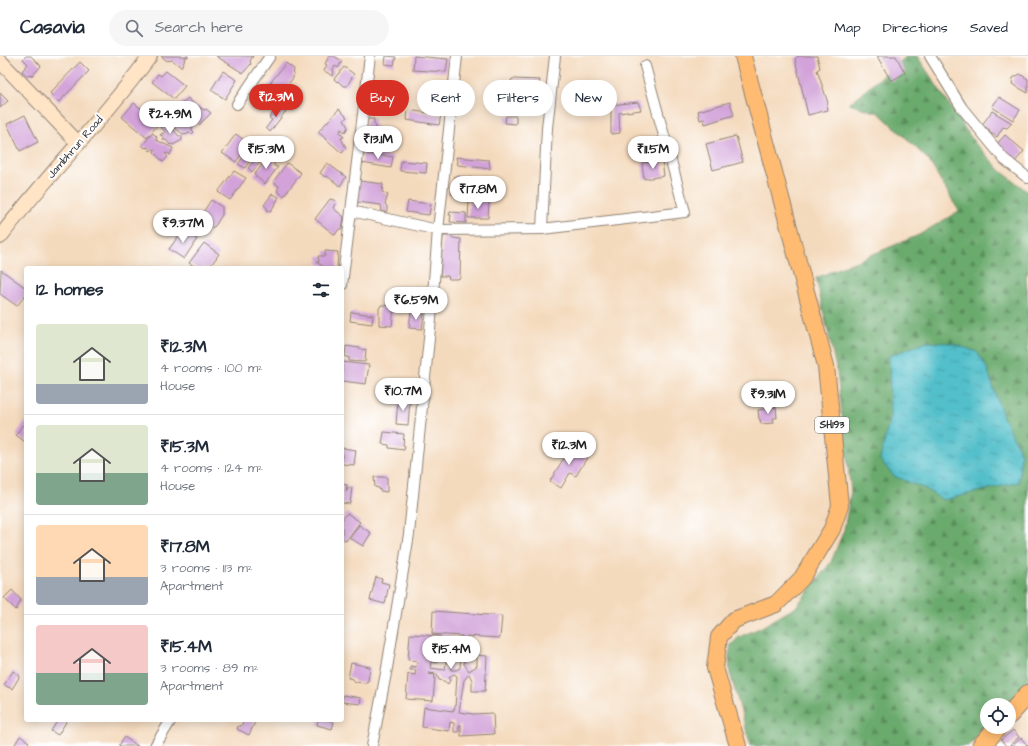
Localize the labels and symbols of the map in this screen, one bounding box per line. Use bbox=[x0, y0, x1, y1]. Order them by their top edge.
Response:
pin: ₹12.3M bbox=[243, 84, 309, 118]
pin: ₹24.9M bbox=[137, 101, 203, 135]
street label: Jambhrun Road bbox=[44, 112, 107, 182]
pin: ₹13.1M bbox=[345, 126, 411, 160]
pin: ₹15.3M bbox=[233, 136, 299, 170]
pin: ₹11.5M bbox=[620, 136, 686, 170]
pin: ₹17.8M bbox=[445, 176, 511, 210]
pin: ₹9.37M bbox=[150, 210, 216, 244]
pin: ₹6.59M bbox=[383, 287, 449, 321]
pin: ₹10.7M bbox=[370, 378, 436, 412]
pin: ₹9.31M bbox=[735, 381, 801, 415]
road number: SH193 bbox=[815, 417, 849, 433]
pin: ₹12.3M bbox=[536, 432, 602, 466]
pin: ₹15.4M bbox=[418, 636, 484, 670]

